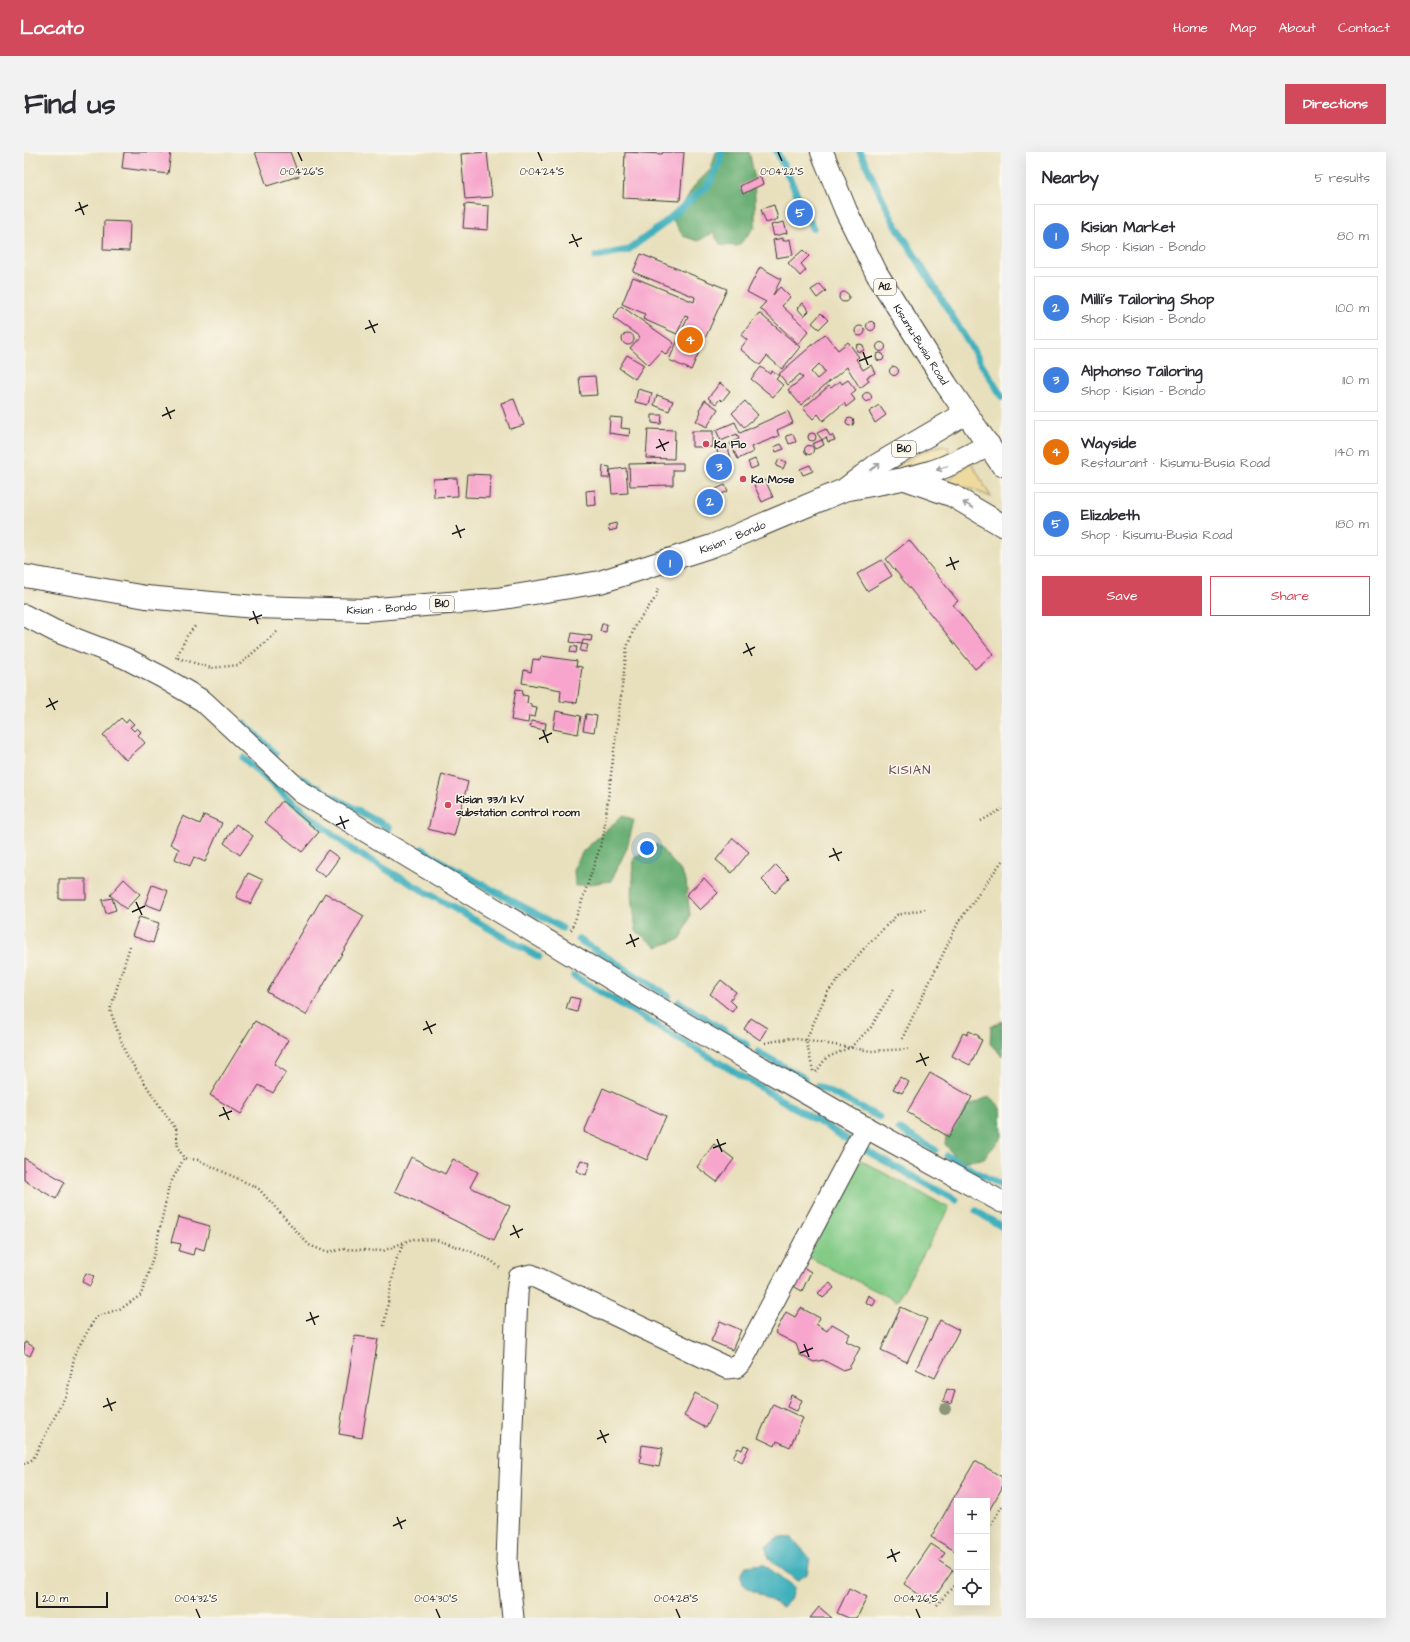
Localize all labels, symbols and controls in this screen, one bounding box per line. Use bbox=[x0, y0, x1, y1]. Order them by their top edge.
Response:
text: Locato bbox=[20, 15, 84, 42]
text: Home bbox=[1173, 18, 1208, 38]
text: Map bbox=[1230, 18, 1256, 38]
text: About bbox=[1278, 18, 1316, 38]
text: Contact bbox=[1338, 18, 1390, 38]
button: Directions bbox=[1285, 84, 1386, 124]
text: Find us bbox=[24, 85, 115, 124]
text: 0°04'26"S bbox=[280, 165, 325, 179]
text: 0°04'24"S bbox=[520, 165, 565, 179]
text: 0°04'22"S bbox=[760, 165, 804, 179]
text: Nearby bbox=[1042, 166, 1099, 190]
text: 5 results bbox=[1314, 169, 1370, 187]
pin: 5 bbox=[787, 198, 813, 228]
text: Kisian Market bbox=[1081, 217, 1175, 238]
text: 1 bbox=[1055, 227, 1057, 245]
text: 80 m bbox=[1337, 227, 1369, 245]
text: Shop · Kisian - Bondo bbox=[1081, 238, 1206, 256]
road number: A12 bbox=[874, 279, 896, 295]
text: Milli's Tailoring Shop bbox=[1081, 289, 1214, 310]
text: 2 bbox=[1052, 299, 1060, 317]
text: 100 m bbox=[1336, 299, 1369, 317]
street label: Kisumu-Busia Road bbox=[890, 301, 952, 388]
text: Shop · Kisian - Bondo bbox=[1081, 310, 1206, 328]
pin: 4 bbox=[677, 325, 703, 355]
text: Alphonso Tailoring bbox=[1081, 361, 1202, 382]
text: 3 bbox=[1053, 371, 1059, 389]
text: 110 m bbox=[1342, 371, 1369, 389]
text: Shop · Kisian - Bondo bbox=[1081, 382, 1206, 400]
text: Wayside bbox=[1081, 433, 1137, 454]
place label: Ka Flo bbox=[714, 437, 747, 452]
marker: Ka Flo bbox=[701, 439, 711, 449]
road number: B10 bbox=[892, 441, 916, 457]
text: 4 bbox=[1052, 443, 1060, 461]
text: 140 m bbox=[1335, 443, 1369, 461]
pin: 3 bbox=[706, 452, 732, 482]
text: Restaurant · Kisumu-Busia Road bbox=[1081, 454, 1270, 472]
one-way arrow bbox=[869, 463, 880, 471]
one-way arrow bbox=[935, 465, 948, 472]
place label: Ka Mose bbox=[751, 472, 794, 487]
marker: Ka Mose bbox=[738, 474, 748, 484]
pin: 2 bbox=[697, 487, 723, 517]
one-way arrow bbox=[962, 501, 974, 509]
text: Elizabeth bbox=[1081, 505, 1140, 526]
text: 5 bbox=[1051, 515, 1061, 533]
text: 180 m bbox=[1335, 515, 1369, 533]
street label: Kisian - Bondo bbox=[697, 516, 768, 557]
text: Shop · Kisumu-Busia Road bbox=[1081, 526, 1232, 544]
pin: 1 bbox=[657, 548, 683, 578]
button: Save bbox=[1042, 576, 1202, 616]
button: Share bbox=[1210, 576, 1370, 616]
road number: B10 bbox=[430, 596, 454, 612]
street label: Kisian - Bondo bbox=[346, 598, 418, 618]
district label: KISIAN bbox=[889, 761, 931, 779]
place label: Kisian 33/11 kV substation control room bbox=[456, 792, 580, 820]
marker: Kisian 33/11 kV substation control room bbox=[443, 800, 453, 810]
your location bbox=[637, 838, 657, 858]
map controls bbox=[954, 1498, 990, 1606]
button: + bbox=[954, 1498, 990, 1534]
button: − bbox=[954, 1534, 990, 1570]
button: locate bbox=[954, 1570, 990, 1606]
scale bar bbox=[36, 1590, 108, 1609]
text: 20 m bbox=[42, 1591, 68, 1606]
text: 0°04'32"S bbox=[175, 1592, 218, 1606]
text: 0°04'30"S bbox=[414, 1592, 458, 1606]
text: 0°04'28"S bbox=[654, 1592, 699, 1606]
text: 0°04'26"S bbox=[894, 1592, 939, 1606]

